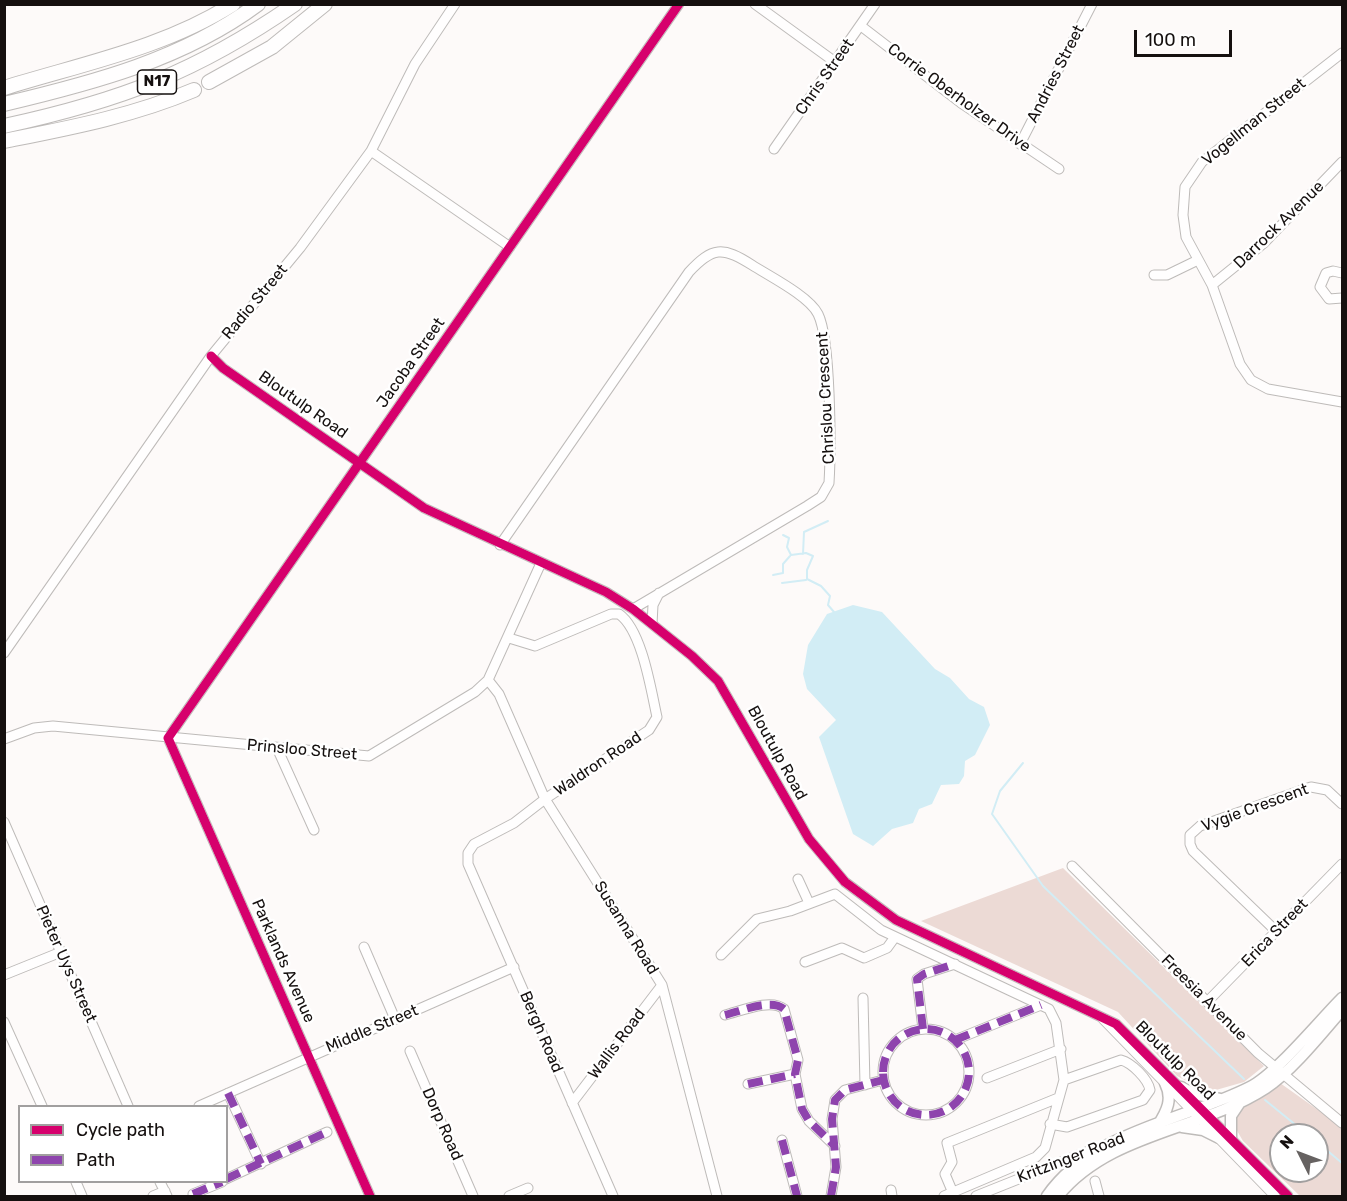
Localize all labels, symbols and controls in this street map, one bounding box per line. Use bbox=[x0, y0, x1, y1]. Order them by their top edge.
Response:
scale bar bbox=[1137, 18, 1234, 56]
street label: Andries Street bbox=[1023, 22, 1089, 126]
text: 100 m bbox=[1145, 29, 1196, 51]
street label: Chris Street bbox=[792, 35, 858, 119]
street label: Corrie Oberholzer Drive bbox=[884, 40, 1034, 156]
road number: N17 bbox=[138, 70, 176, 94]
street label: Vogellman Street bbox=[1198, 74, 1310, 170]
street label: Darrock Avenue bbox=[1230, 177, 1328, 273]
street label: Radio Street bbox=[218, 261, 292, 343]
street label: Jacoba Street bbox=[373, 314, 449, 412]
street label: Chrislou Crescent bbox=[813, 331, 839, 465]
street label: Bloutulp Road bbox=[255, 367, 351, 443]
street label: Bloutulp Road bbox=[743, 703, 811, 803]
street label: Waldron Road bbox=[551, 728, 645, 800]
street label: Prinsloo Street bbox=[246, 736, 358, 764]
street label: Vygie Crescent bbox=[1199, 780, 1311, 836]
street label: Susanna Road bbox=[590, 878, 662, 978]
street label: Erica Street bbox=[1238, 895, 1312, 971]
street label: Parklands Avenue bbox=[247, 896, 319, 1026]
street label: Pieter Uys Street bbox=[32, 902, 100, 1026]
street label: Freesia Avenue bbox=[1157, 951, 1251, 1045]
street label: Bergh Road bbox=[515, 988, 567, 1076]
street label: Middle Street bbox=[323, 1001, 421, 1057]
street label: Wallis Road bbox=[584, 1005, 650, 1083]
street label: Bloutulp Road bbox=[1131, 1017, 1219, 1105]
street label: Dorp Road bbox=[417, 1085, 467, 1163]
legend bbox=[18, 1105, 228, 1183]
text: Cycle path bbox=[76, 1119, 165, 1141]
north arrow bbox=[1269, 1123, 1329, 1183]
street label: Kritzinger Road bbox=[1014, 1129, 1128, 1187]
text: N bbox=[1276, 1131, 1298, 1153]
text: Path bbox=[76, 1149, 115, 1171]

